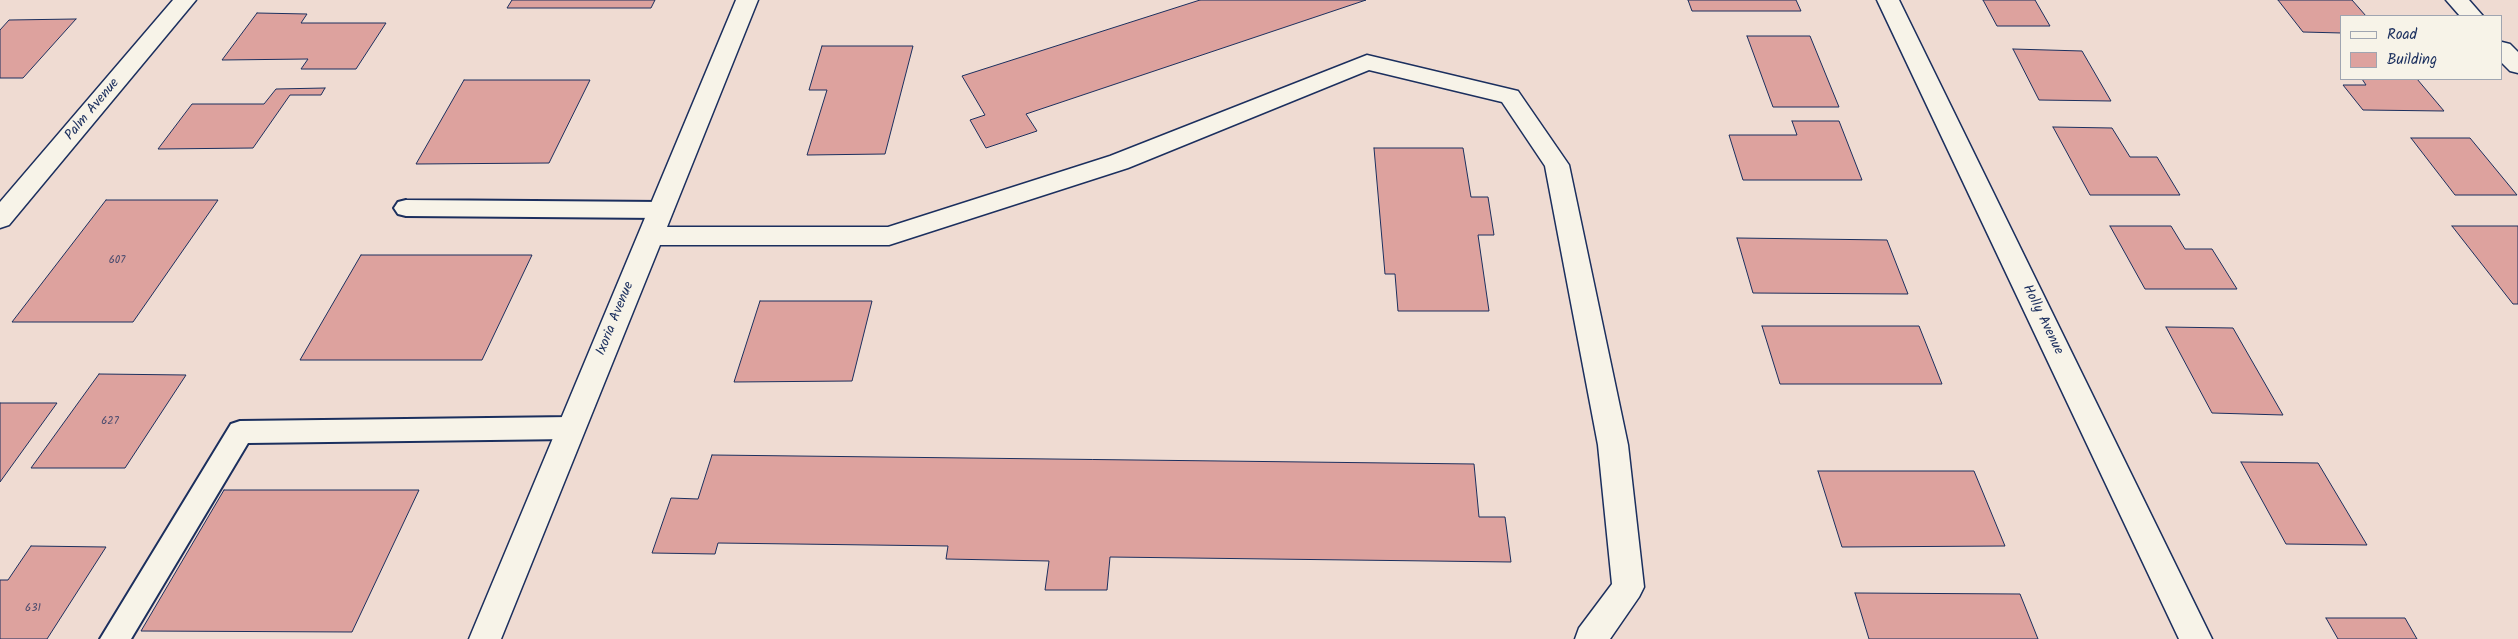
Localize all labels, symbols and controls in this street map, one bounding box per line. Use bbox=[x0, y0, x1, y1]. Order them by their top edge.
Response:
legend bbox=[2340, 15, 2503, 80]
text: Road bbox=[2387, 23, 2417, 47]
text: Building bbox=[2387, 48, 2437, 72]
street label: Palm Avenue bbox=[62, 76, 124, 144]
house number: 607 bbox=[109, 254, 125, 268]
street label: Ixoria Avenue bbox=[594, 280, 638, 358]
street label: Holly Avenue bbox=[2018, 282, 2066, 358]
house number: 627 bbox=[101, 415, 119, 429]
house number: 631 bbox=[25, 602, 41, 616]

